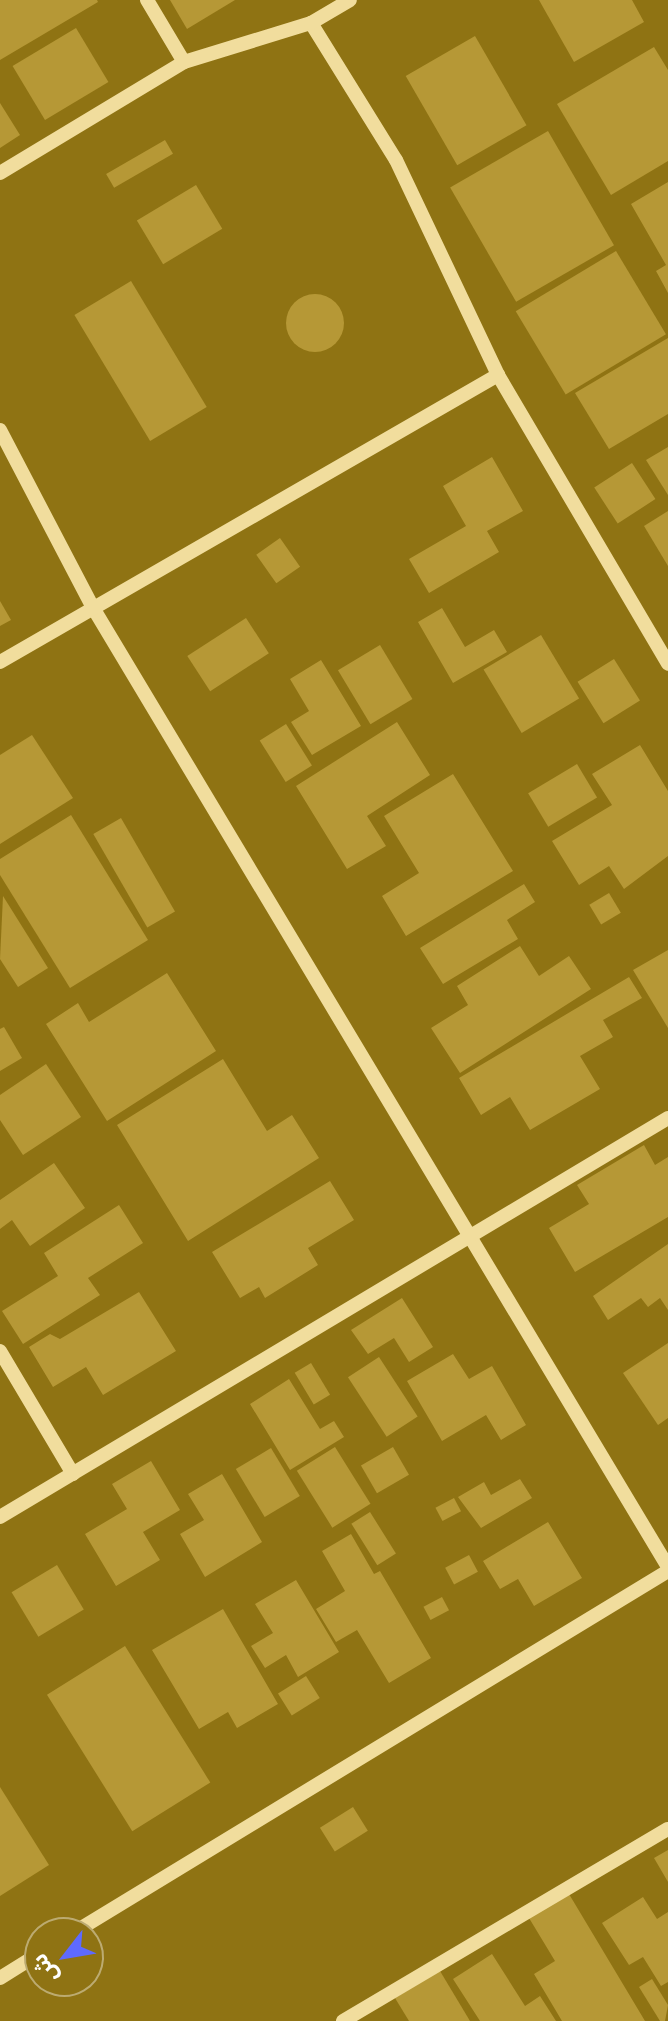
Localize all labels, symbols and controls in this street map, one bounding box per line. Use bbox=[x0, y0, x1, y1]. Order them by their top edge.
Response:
north arrow bbox=[24, 1917, 104, 1997]
text: ش bbox=[25, 1949, 64, 1988]

